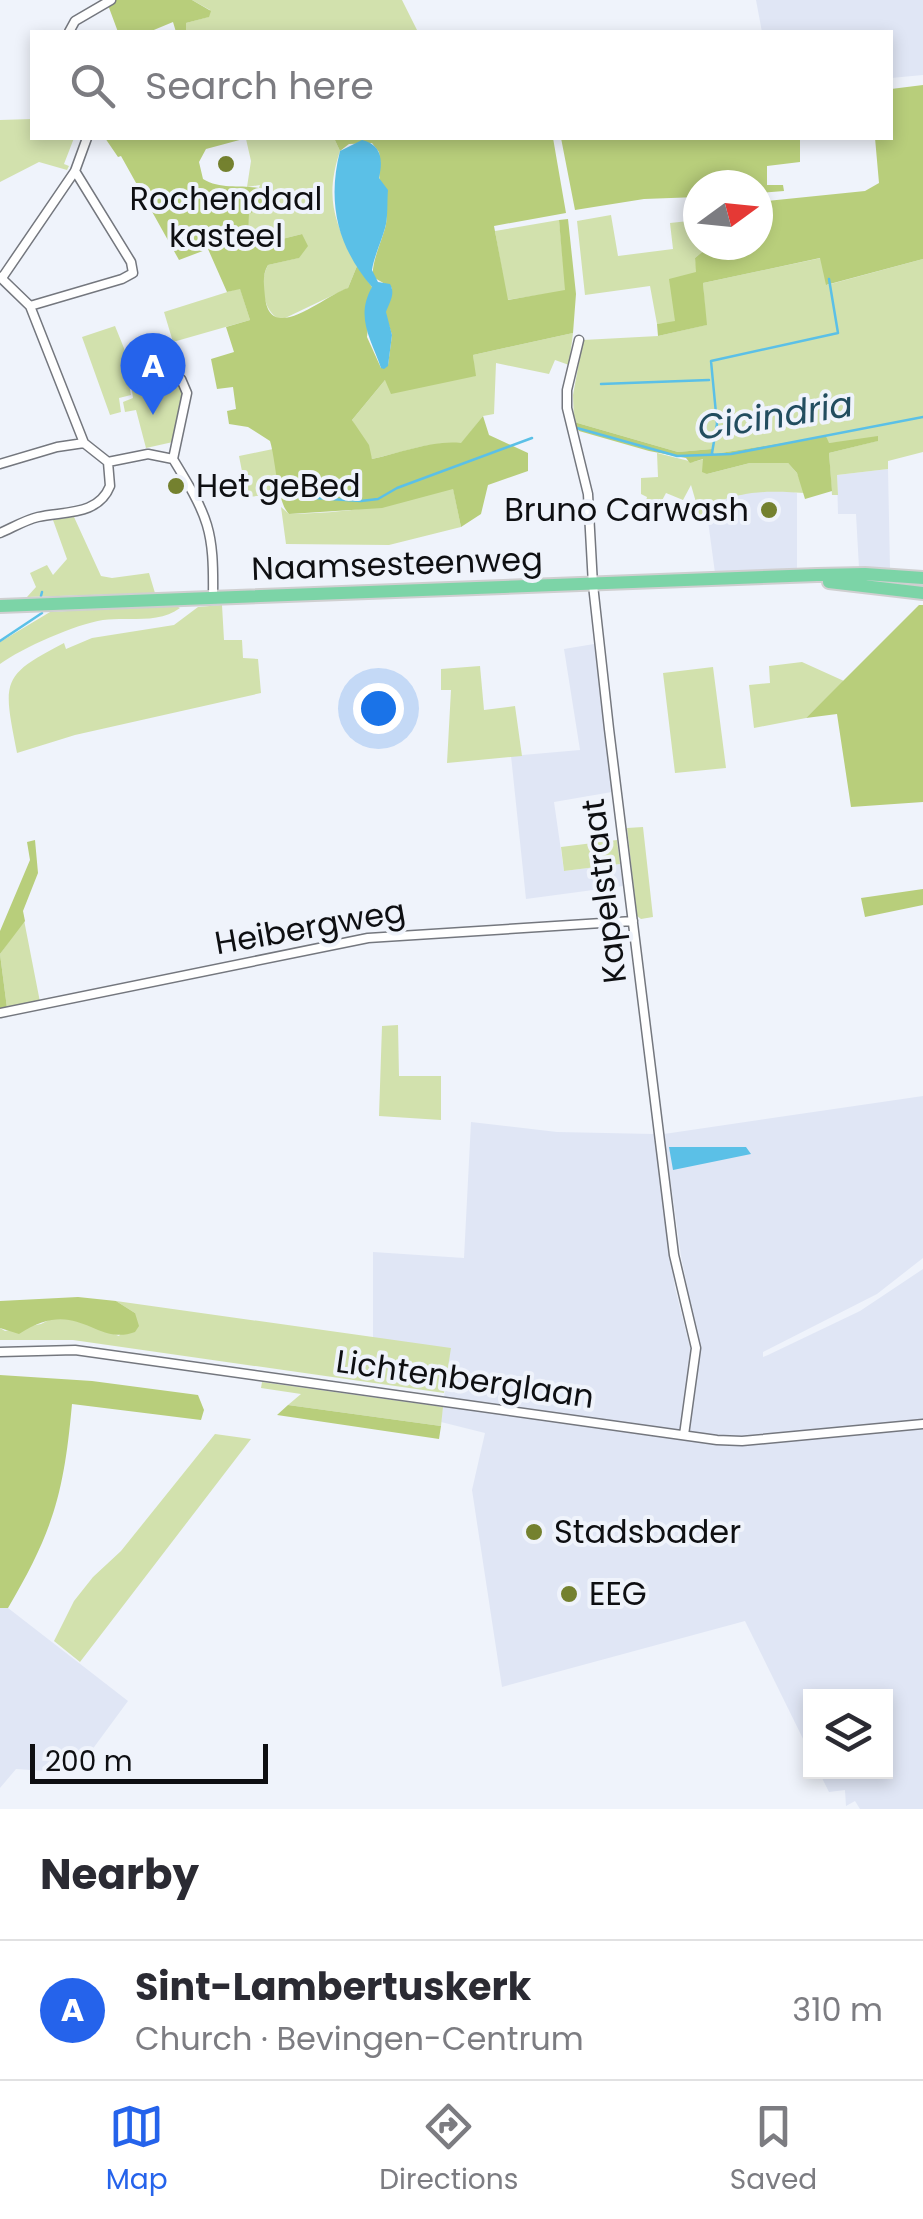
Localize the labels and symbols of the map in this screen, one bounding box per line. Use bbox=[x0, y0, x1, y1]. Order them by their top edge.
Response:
marker: Rochendaal kasteel bbox=[215, 153, 237, 175]
north arrow bbox=[683, 170, 773, 260]
place label: Rochendaal kasteel bbox=[130, 176, 322, 258]
pin: A bbox=[120, 332, 186, 415]
water label: Cicindria bbox=[694, 379, 856, 452]
place label: Het geBed bbox=[196, 463, 361, 508]
marker: Het geBed bbox=[165, 475, 187, 497]
place label: Bruno Carwash bbox=[504, 487, 749, 532]
marker: Bruno Carwash bbox=[758, 499, 780, 521]
street label: Naamsesteenweg bbox=[251, 536, 543, 591]
your location bbox=[353, 683, 404, 734]
street label: Kapelstraat bbox=[570, 796, 637, 986]
street label: Heibergweg bbox=[211, 888, 409, 965]
street label: Lichtenberglaan bbox=[333, 1338, 597, 1419]
place label: Stadsbader bbox=[554, 1509, 741, 1554]
marker: Stadsbader bbox=[523, 1521, 545, 1543]
place label: EEG bbox=[589, 1571, 647, 1616]
marker: EEG bbox=[558, 1583, 580, 1605]
scale bar bbox=[30, 1739, 268, 1784]

